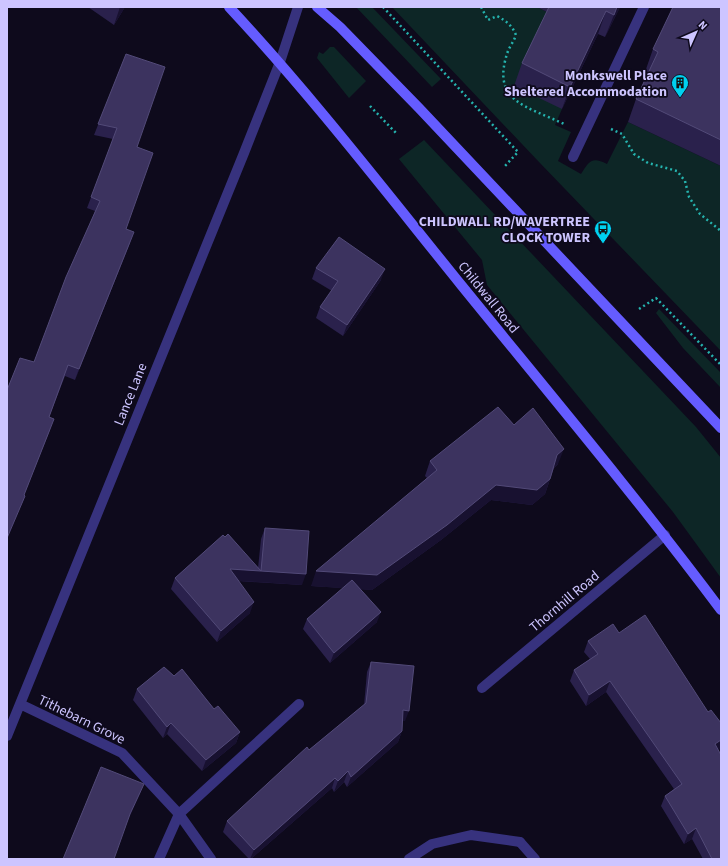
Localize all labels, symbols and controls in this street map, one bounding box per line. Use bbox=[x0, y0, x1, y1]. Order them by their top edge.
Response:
north arrow bbox=[676, 12, 716, 52]
text: N bbox=[695, 17, 711, 33]
place label: Monkswell Place Sheltered Accommodation bbox=[504, 66, 667, 102]
building icon: Monkswell Place Sheltered Accommodation bbox=[670, 73, 690, 98]
place label: CHILDWALL RD/WAVERTREE CLOCK TOWER bbox=[419, 212, 590, 248]
bus stop icon: CHILDWALL RD/WAVERTREE CLOCK TOWER bbox=[593, 219, 613, 244]
street label: Childwall Road bbox=[453, 257, 523, 338]
street label: Lance Lane bbox=[109, 360, 153, 429]
street label: Thornhill Road bbox=[525, 566, 604, 637]
street label: Tithebarn Grove bbox=[35, 690, 128, 750]

